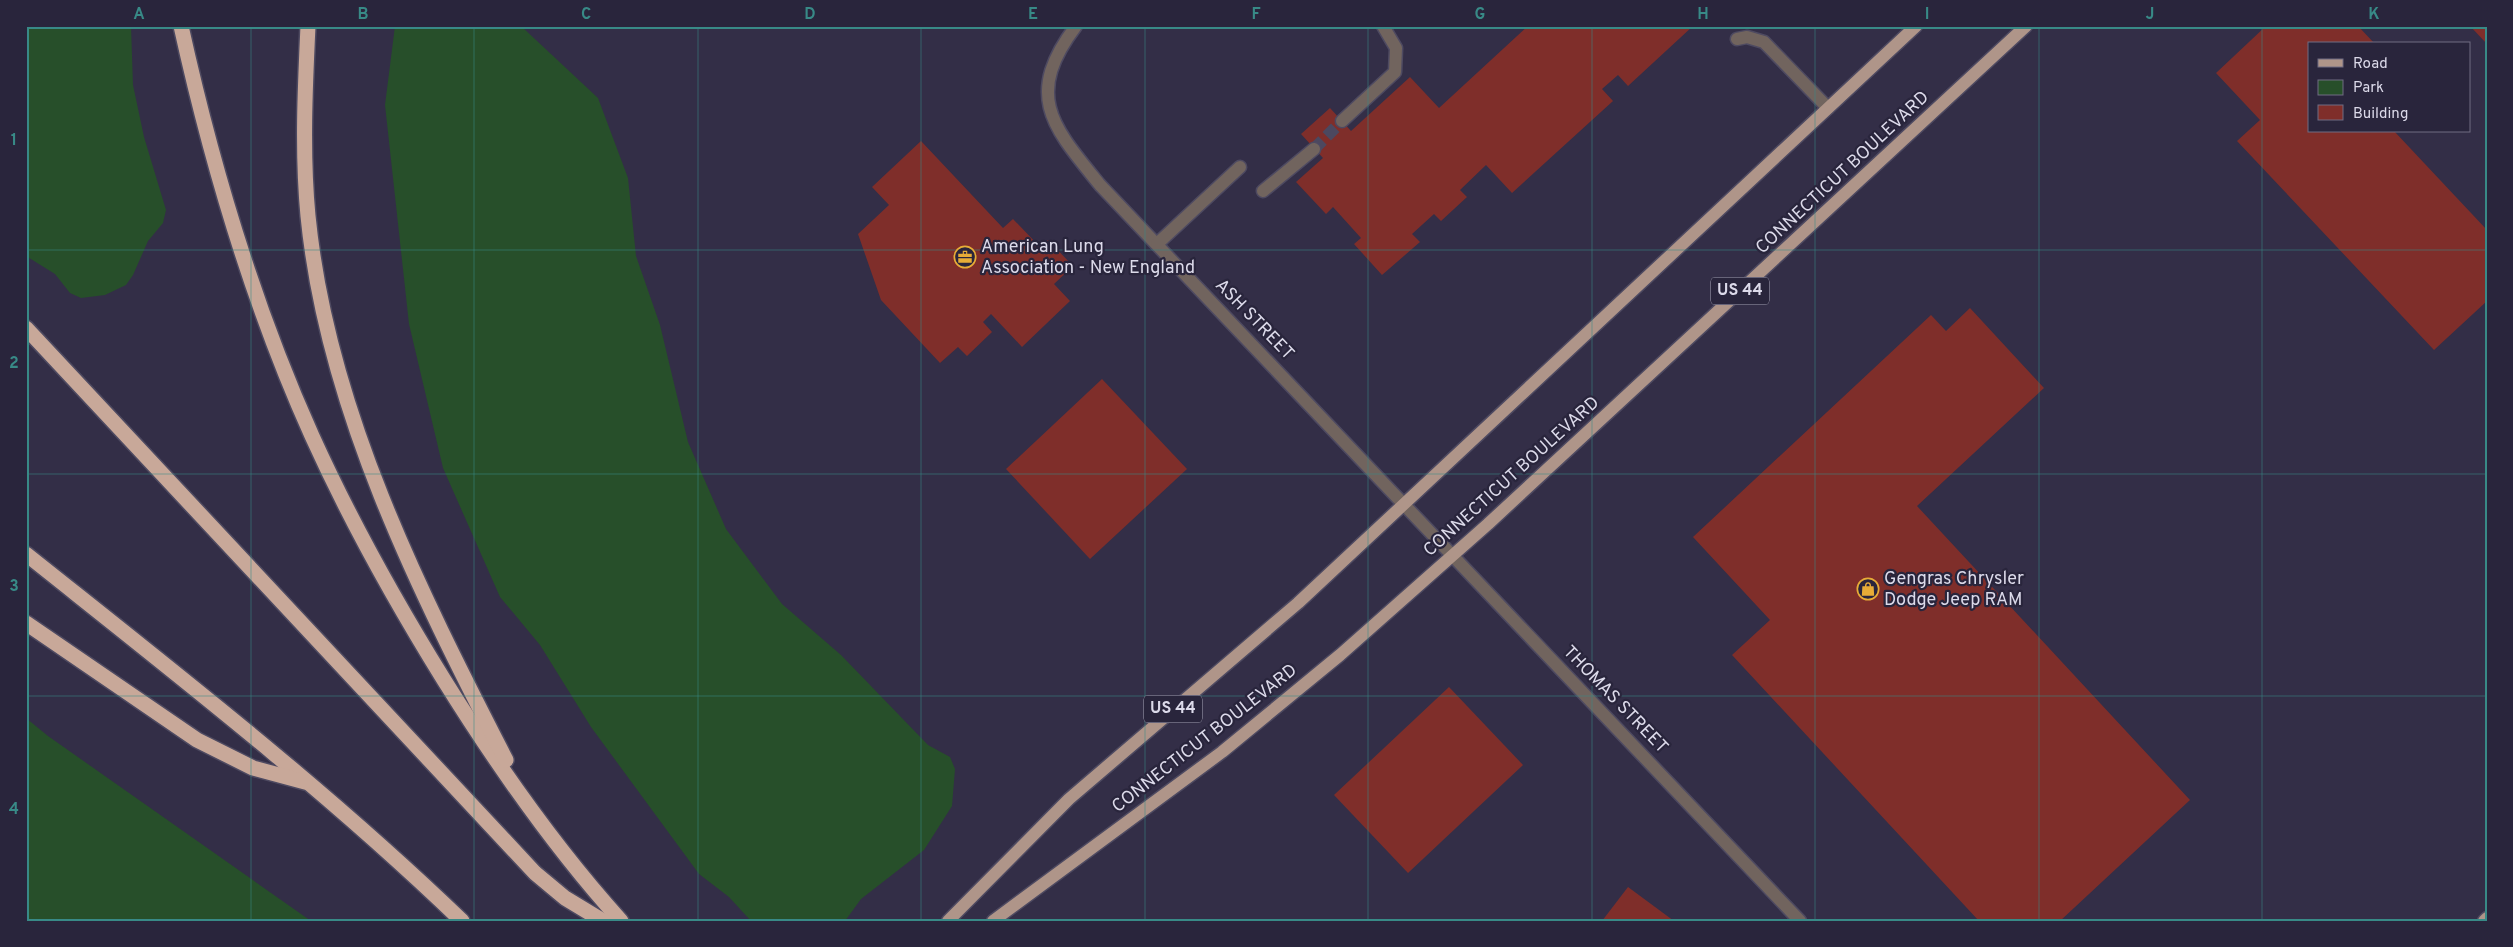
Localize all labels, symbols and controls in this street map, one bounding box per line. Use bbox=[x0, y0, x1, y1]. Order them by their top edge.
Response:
text: A bbox=[133, 5, 145, 25]
text: B bbox=[357, 5, 369, 25]
text: C bbox=[581, 5, 591, 25]
text: D bbox=[804, 5, 816, 25]
text: E bbox=[1028, 5, 1038, 25]
text: F bbox=[1251, 5, 1261, 25]
text: G bbox=[1475, 5, 1485, 25]
text: H bbox=[1697, 5, 1709, 25]
text: I bbox=[1925, 5, 1929, 25]
text: J bbox=[2146, 5, 2154, 25]
text: K bbox=[2368, 5, 2380, 25]
legend bbox=[2308, 42, 2470, 132]
text: Road bbox=[2353, 55, 2388, 74]
text: Park bbox=[2353, 79, 2384, 98]
street label: CONNECTICUT BOULEVARD bbox=[1751, 86, 1935, 260]
text: Building bbox=[2353, 105, 2408, 124]
text: 1 bbox=[11, 131, 17, 151]
place label: American Lung Association - New England bbox=[981, 236, 1195, 280]
office icon: American Lung Association - New England bbox=[953, 245, 977, 269]
street label: ASH STREET bbox=[1210, 275, 1298, 365]
road number: US 44 bbox=[1711, 278, 1769, 304]
text: 2 bbox=[9, 354, 19, 374]
street label: CONNECTICUT BOULEVARD bbox=[1419, 392, 1605, 562]
place label: Gengras Chrysler Dodge Jeep RAM bbox=[1884, 568, 2024, 612]
text: 3 bbox=[9, 577, 19, 597]
shop icon: Gengras Chrysler Dodge Jeep RAM bbox=[1856, 577, 1880, 601]
street label: THOMAS STREET bbox=[1557, 641, 1673, 759]
street label: CONNECTICUT BOULEVARD bbox=[1108, 659, 1302, 819]
road number: US 44 bbox=[1144, 696, 1202, 722]
text: 4 bbox=[9, 800, 19, 820]

